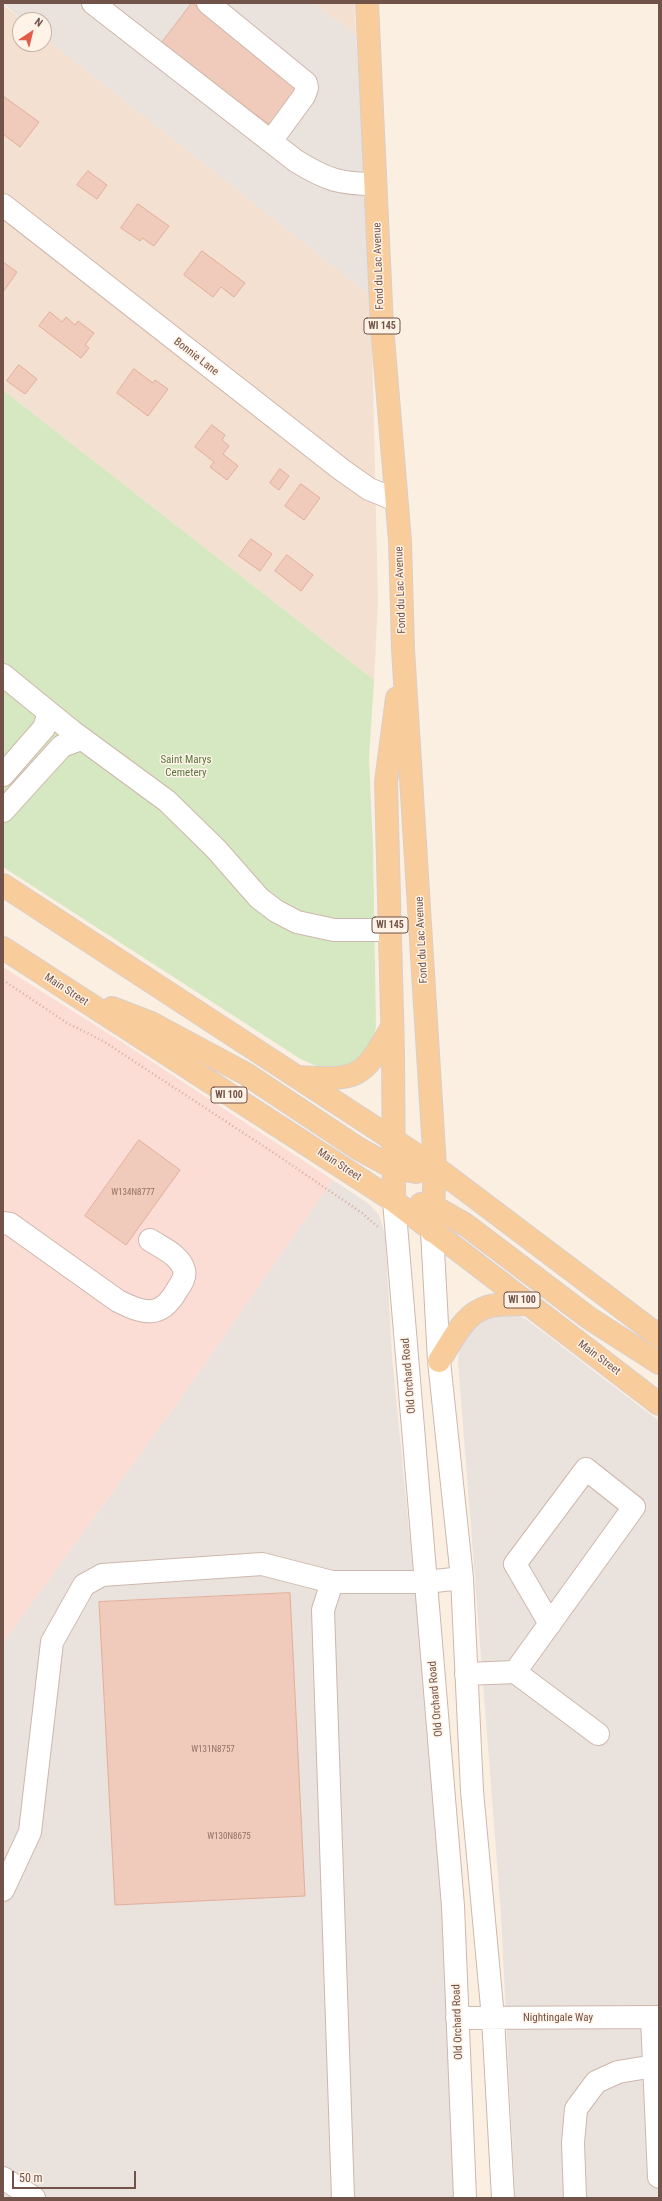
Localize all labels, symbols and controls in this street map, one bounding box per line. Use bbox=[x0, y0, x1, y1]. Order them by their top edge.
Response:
north arrow bbox=[12, 12, 52, 52]
text: N bbox=[32, 15, 45, 30]
street label: Fond du Lac Avenue bbox=[371, 222, 387, 310]
road number: WI 145 bbox=[364, 318, 400, 334]
street label: Bonnie Lane bbox=[171, 335, 221, 379]
street label: Fond du Lac Avenue bbox=[393, 546, 409, 634]
park label: Saint Marys Cemetery bbox=[160, 753, 212, 779]
street label: Fond du Lac Avenue bbox=[413, 896, 431, 984]
road number: WI 145 bbox=[372, 917, 408, 933]
street label: Main Street bbox=[42, 971, 90, 1009]
road number: WI 100 bbox=[211, 1087, 247, 1103]
street label: Main Street bbox=[315, 1146, 363, 1184]
house number: W134N8777 bbox=[111, 1188, 155, 1198]
road number: WI 100 bbox=[504, 1292, 540, 1308]
street label: Old Orchard Road bbox=[399, 1338, 419, 1414]
street label: Main Street bbox=[575, 1338, 623, 1378]
street label: Old Orchard Road bbox=[426, 1661, 446, 1737]
house number: W131N8757 bbox=[191, 1745, 235, 1755]
house number: W130N8675 bbox=[207, 1832, 251, 1842]
street label: Old Orchard Road bbox=[450, 1984, 466, 2060]
street label: Nightingale Way bbox=[523, 2011, 593, 2025]
scale bar bbox=[14, 2163, 138, 2189]
text: 50 m bbox=[19, 2171, 43, 2185]

